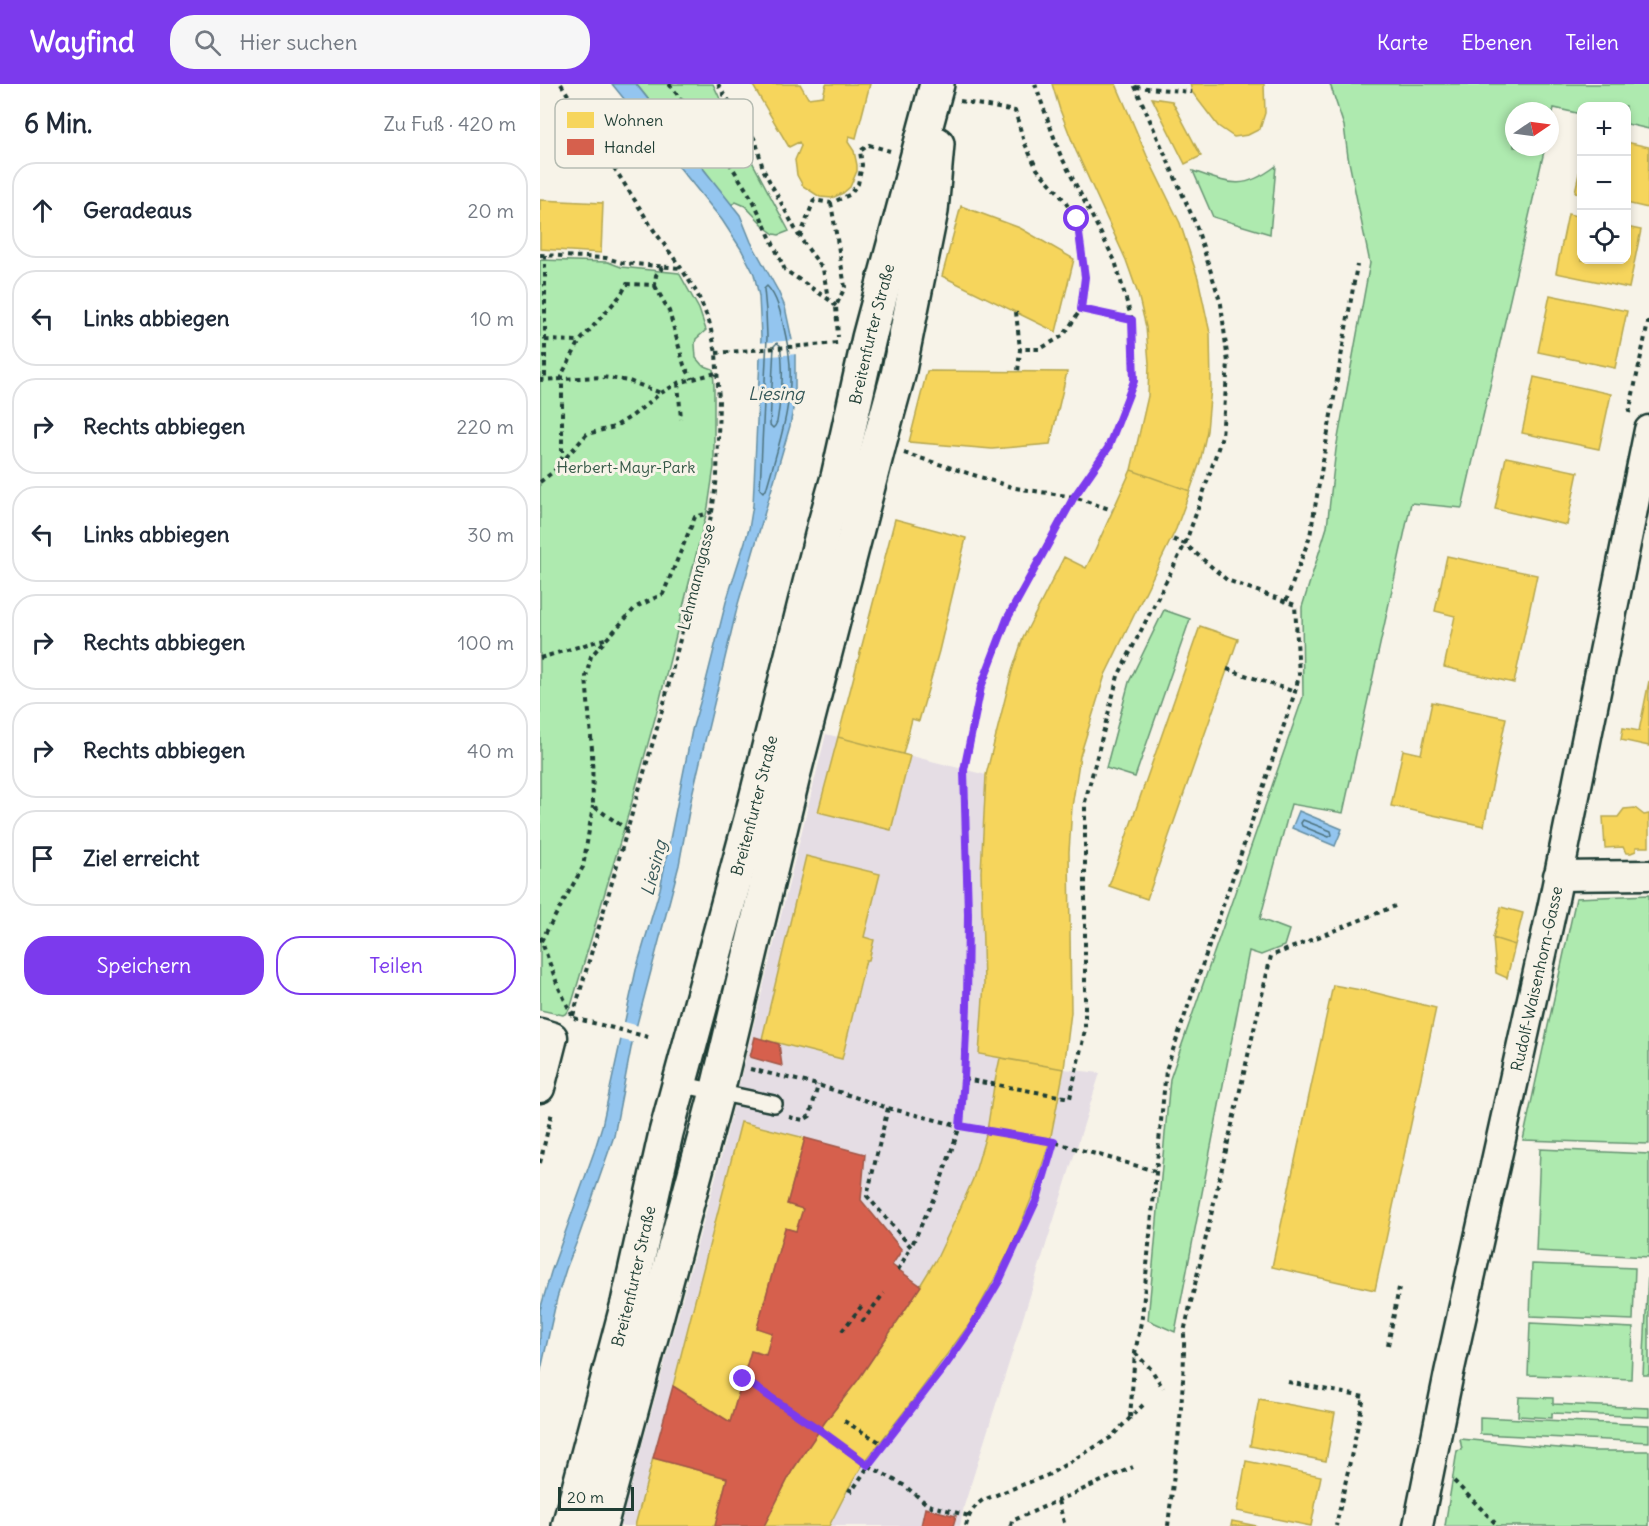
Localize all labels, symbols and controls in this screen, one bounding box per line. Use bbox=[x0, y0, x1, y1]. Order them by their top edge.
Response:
search box bbox=[170, 15, 590, 69]
text: Wayfind bbox=[30, 24, 134, 60]
icon: search bbox=[191, 26, 224, 59]
text: Hier suchen bbox=[239, 28, 357, 56]
text: Karte bbox=[1377, 29, 1428, 56]
text: Ebenen bbox=[1461, 29, 1532, 56]
text: Teilen bbox=[1565, 29, 1619, 56]
legend bbox=[555, 99, 753, 168]
north arrow bbox=[1505, 102, 1559, 156]
map controls bbox=[1577, 102, 1631, 264]
button: + bbox=[1577, 102, 1631, 156]
text: 6 Min. bbox=[24, 107, 92, 140]
text: Wohnen bbox=[604, 110, 663, 130]
text: Zu Fuß · 420 m bbox=[384, 111, 516, 136]
text: Handel bbox=[604, 137, 655, 157]
button: − bbox=[1577, 156, 1631, 210]
icon: ahead bbox=[26, 194, 59, 227]
text: Geradeaus bbox=[83, 196, 192, 224]
text: 20 m bbox=[468, 198, 514, 223]
route start bbox=[1063, 205, 1089, 231]
button: locate bbox=[1577, 210, 1631, 264]
street label: Breitenfurter Straße bbox=[845, 262, 898, 406]
icon: left bbox=[26, 302, 59, 335]
text: Links abbiegen bbox=[83, 304, 230, 332]
text: 10 m bbox=[471, 306, 514, 331]
water label: Liesing bbox=[748, 382, 806, 405]
icon: right bbox=[26, 410, 59, 443]
text: Rechts abbiegen bbox=[83, 412, 245, 440]
text: 220 m bbox=[457, 414, 514, 439]
park label: Herbert-Mayr-Park bbox=[557, 457, 695, 477]
icon: left bbox=[26, 518, 59, 551]
text: Links abbiegen bbox=[83, 520, 230, 548]
text: 30 m bbox=[467, 522, 514, 547]
street label: Lehmanngasse bbox=[673, 522, 719, 632]
icon: right bbox=[26, 626, 59, 659]
text: Rechts abbiegen bbox=[83, 628, 245, 656]
text: 100 m bbox=[457, 630, 514, 655]
street label: Breitenfurter Straße bbox=[726, 733, 782, 878]
icon: right bbox=[26, 734, 59, 767]
text: Rechts abbiegen bbox=[83, 736, 245, 764]
text: 40 m bbox=[467, 738, 514, 763]
water label: Liesing bbox=[636, 836, 672, 898]
icon: arrive bbox=[26, 842, 59, 875]
text: Ziel erreicht bbox=[83, 844, 200, 872]
street label: Rudolf-Waisenhorn-Gasse bbox=[1506, 884, 1566, 1073]
button: Speichern bbox=[24, 936, 264, 995]
button: Teilen bbox=[276, 936, 516, 995]
street label: Breitenfurter Straße bbox=[607, 1204, 659, 1349]
route end bbox=[729, 1365, 755, 1391]
scale bar bbox=[558, 1484, 634, 1512]
text: 20 m bbox=[567, 1487, 604, 1507]

